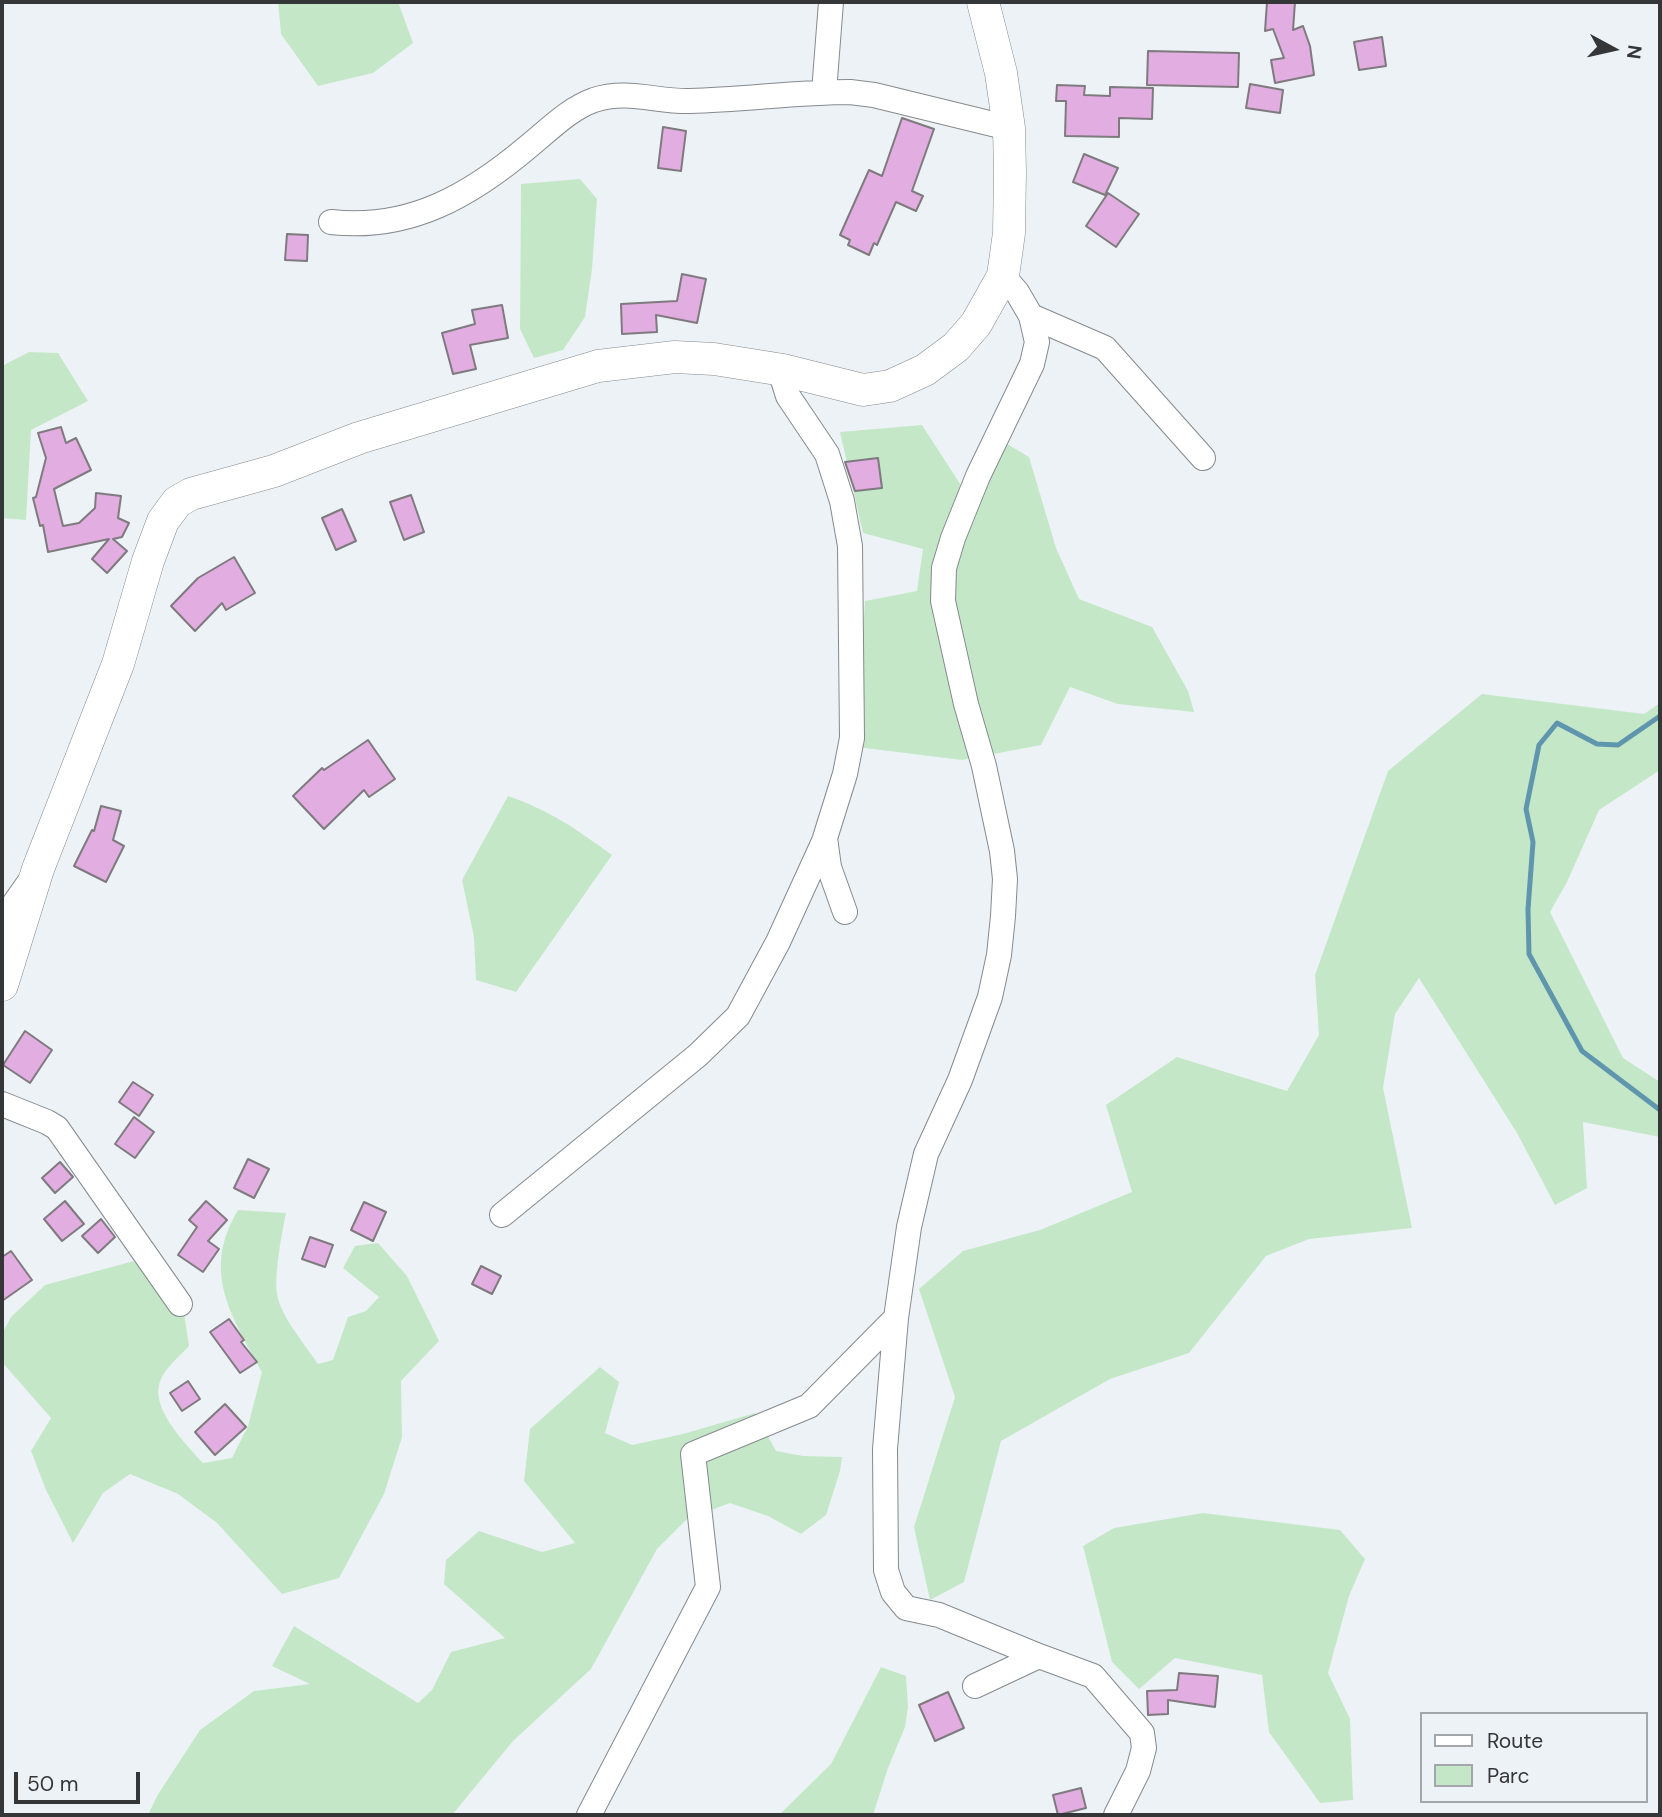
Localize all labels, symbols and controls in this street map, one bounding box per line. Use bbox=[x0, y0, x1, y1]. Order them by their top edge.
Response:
north arrow bbox=[1578, 14, 1648, 84]
text: N bbox=[1621, 43, 1648, 61]
legend bbox=[1420, 1712, 1648, 1803]
text: Route bbox=[1487, 1727, 1543, 1755]
scale bar bbox=[18, 1758, 144, 1802]
text: Parc bbox=[1487, 1762, 1530, 1790]
text: 50 m bbox=[27, 1770, 78, 1798]

